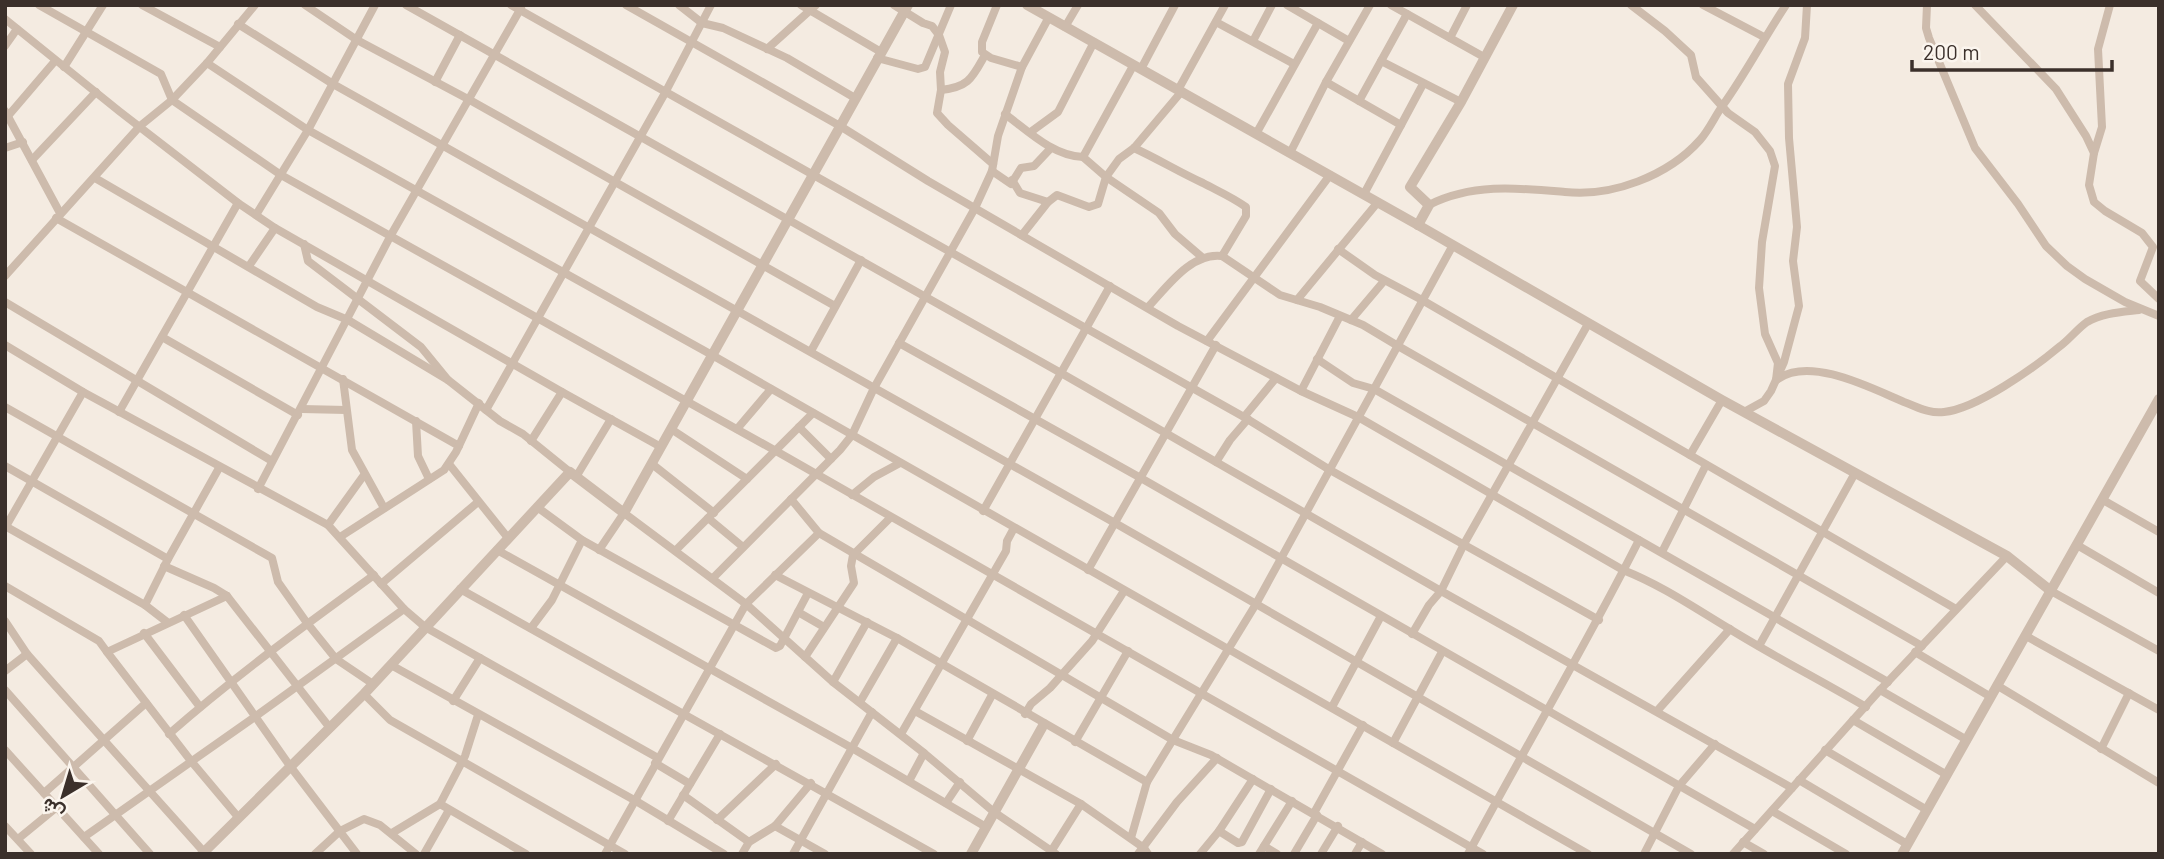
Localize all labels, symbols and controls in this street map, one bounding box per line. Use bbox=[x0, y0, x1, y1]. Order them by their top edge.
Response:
scale bar bbox=[1912, 28, 2112, 72]
text: 200 m bbox=[1923, 39, 1980, 64]
north arrow bbox=[28, 761, 98, 831]
text: ش bbox=[36, 793, 69, 826]

